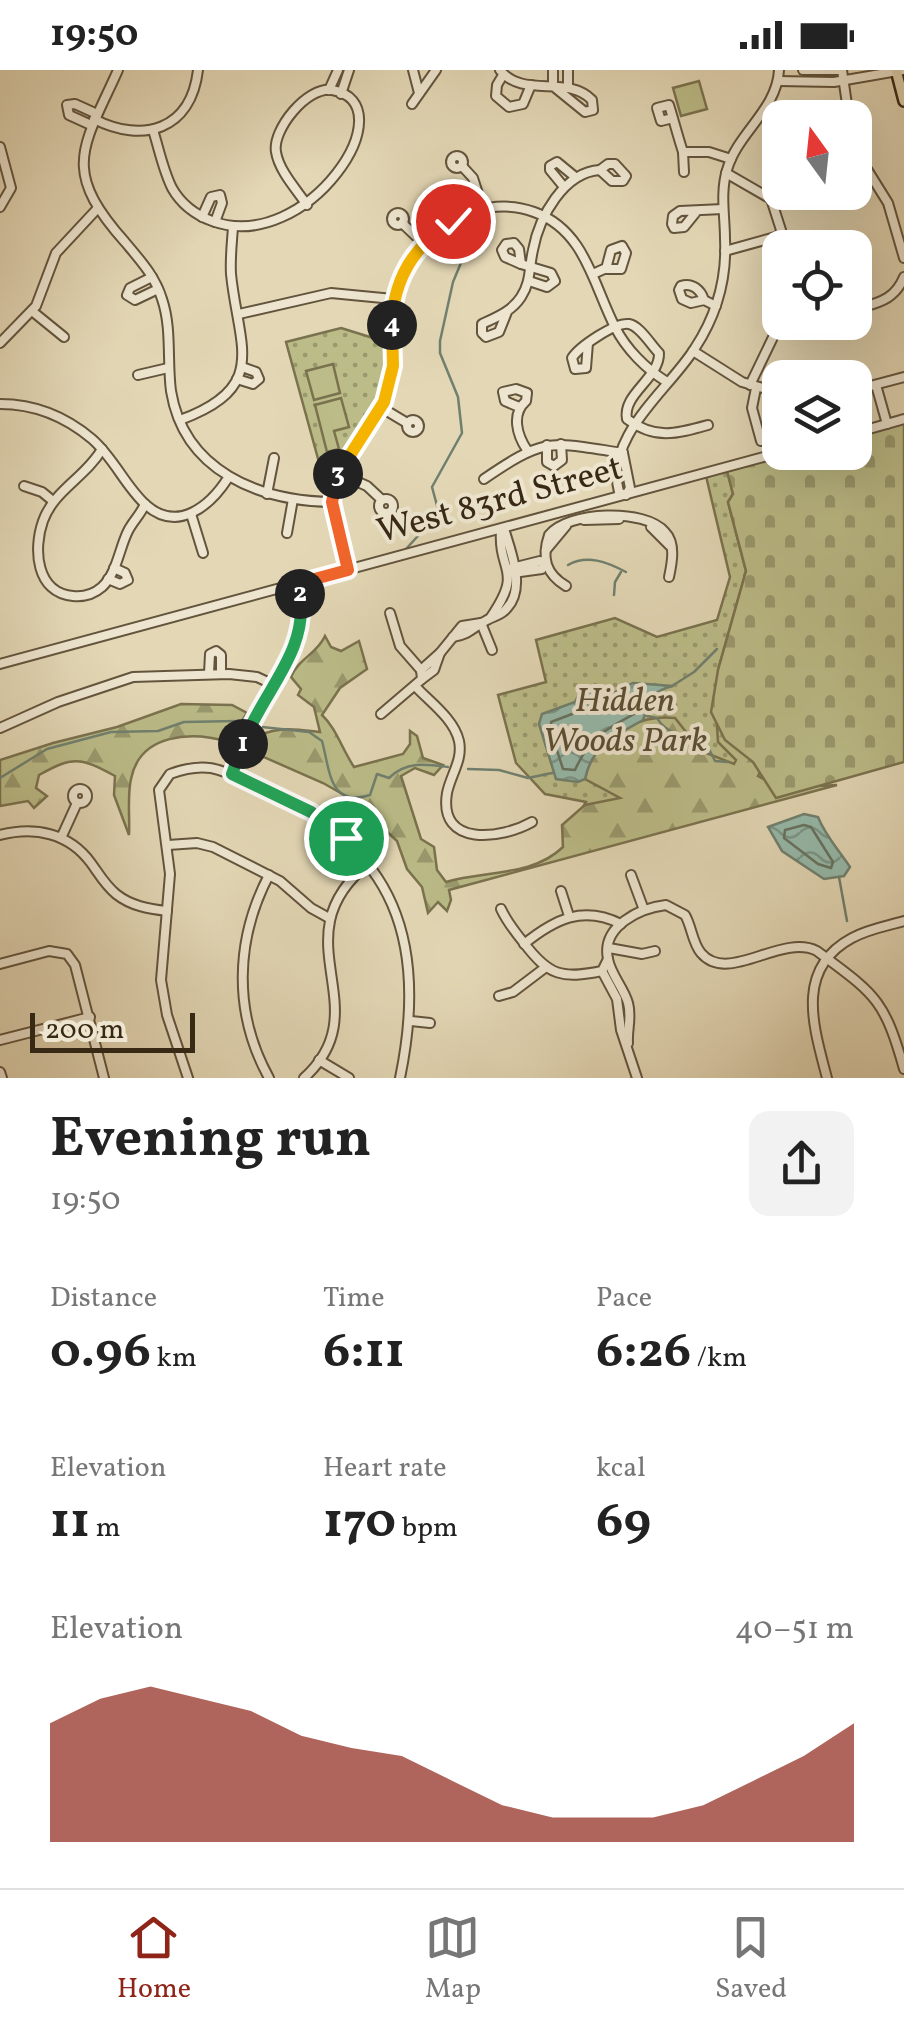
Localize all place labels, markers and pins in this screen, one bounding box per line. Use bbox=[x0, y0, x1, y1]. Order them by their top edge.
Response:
pin bbox=[411, 179, 496, 264]
pin: 4 bbox=[367, 300, 417, 350]
pin: 3 bbox=[313, 449, 363, 499]
pin: 2 bbox=[275, 569, 325, 619]
pin: 1 bbox=[218, 719, 268, 769]
pin bbox=[304, 796, 389, 881]

